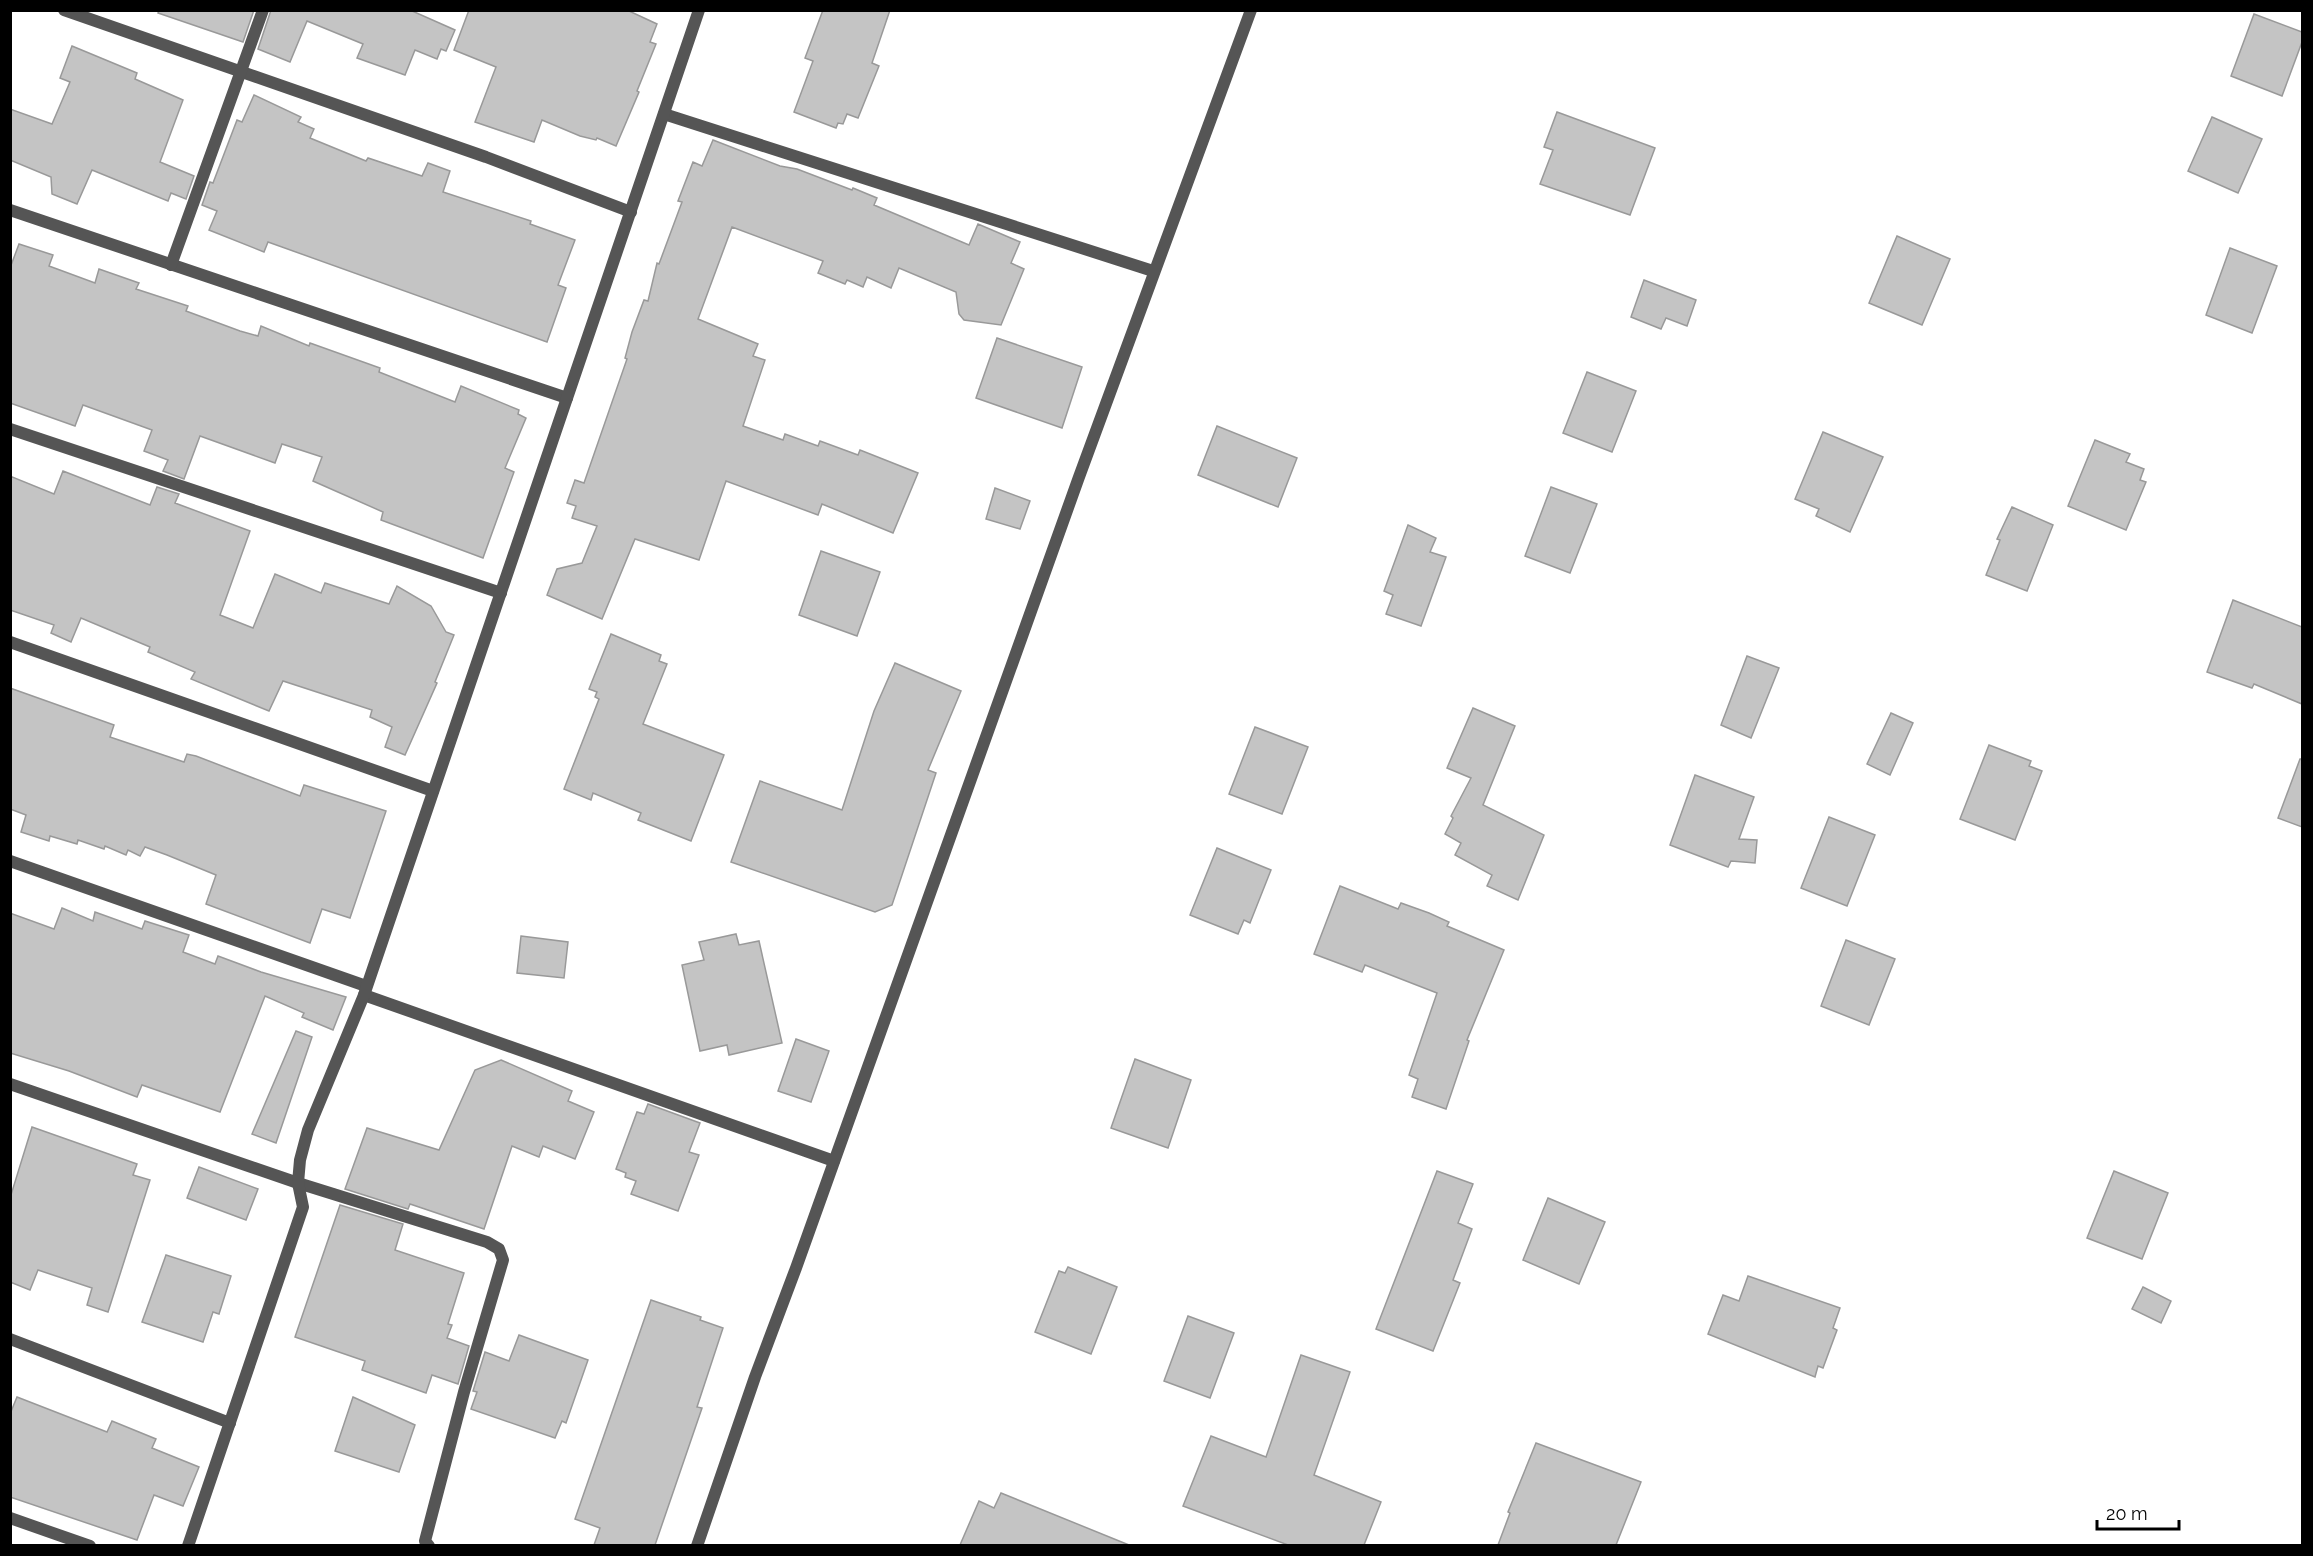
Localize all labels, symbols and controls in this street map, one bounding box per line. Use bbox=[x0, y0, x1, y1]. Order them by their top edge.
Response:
scale bar bbox=[2097, 1493, 2180, 1531]
text: 20 m bbox=[2106, 1503, 2148, 1524]

